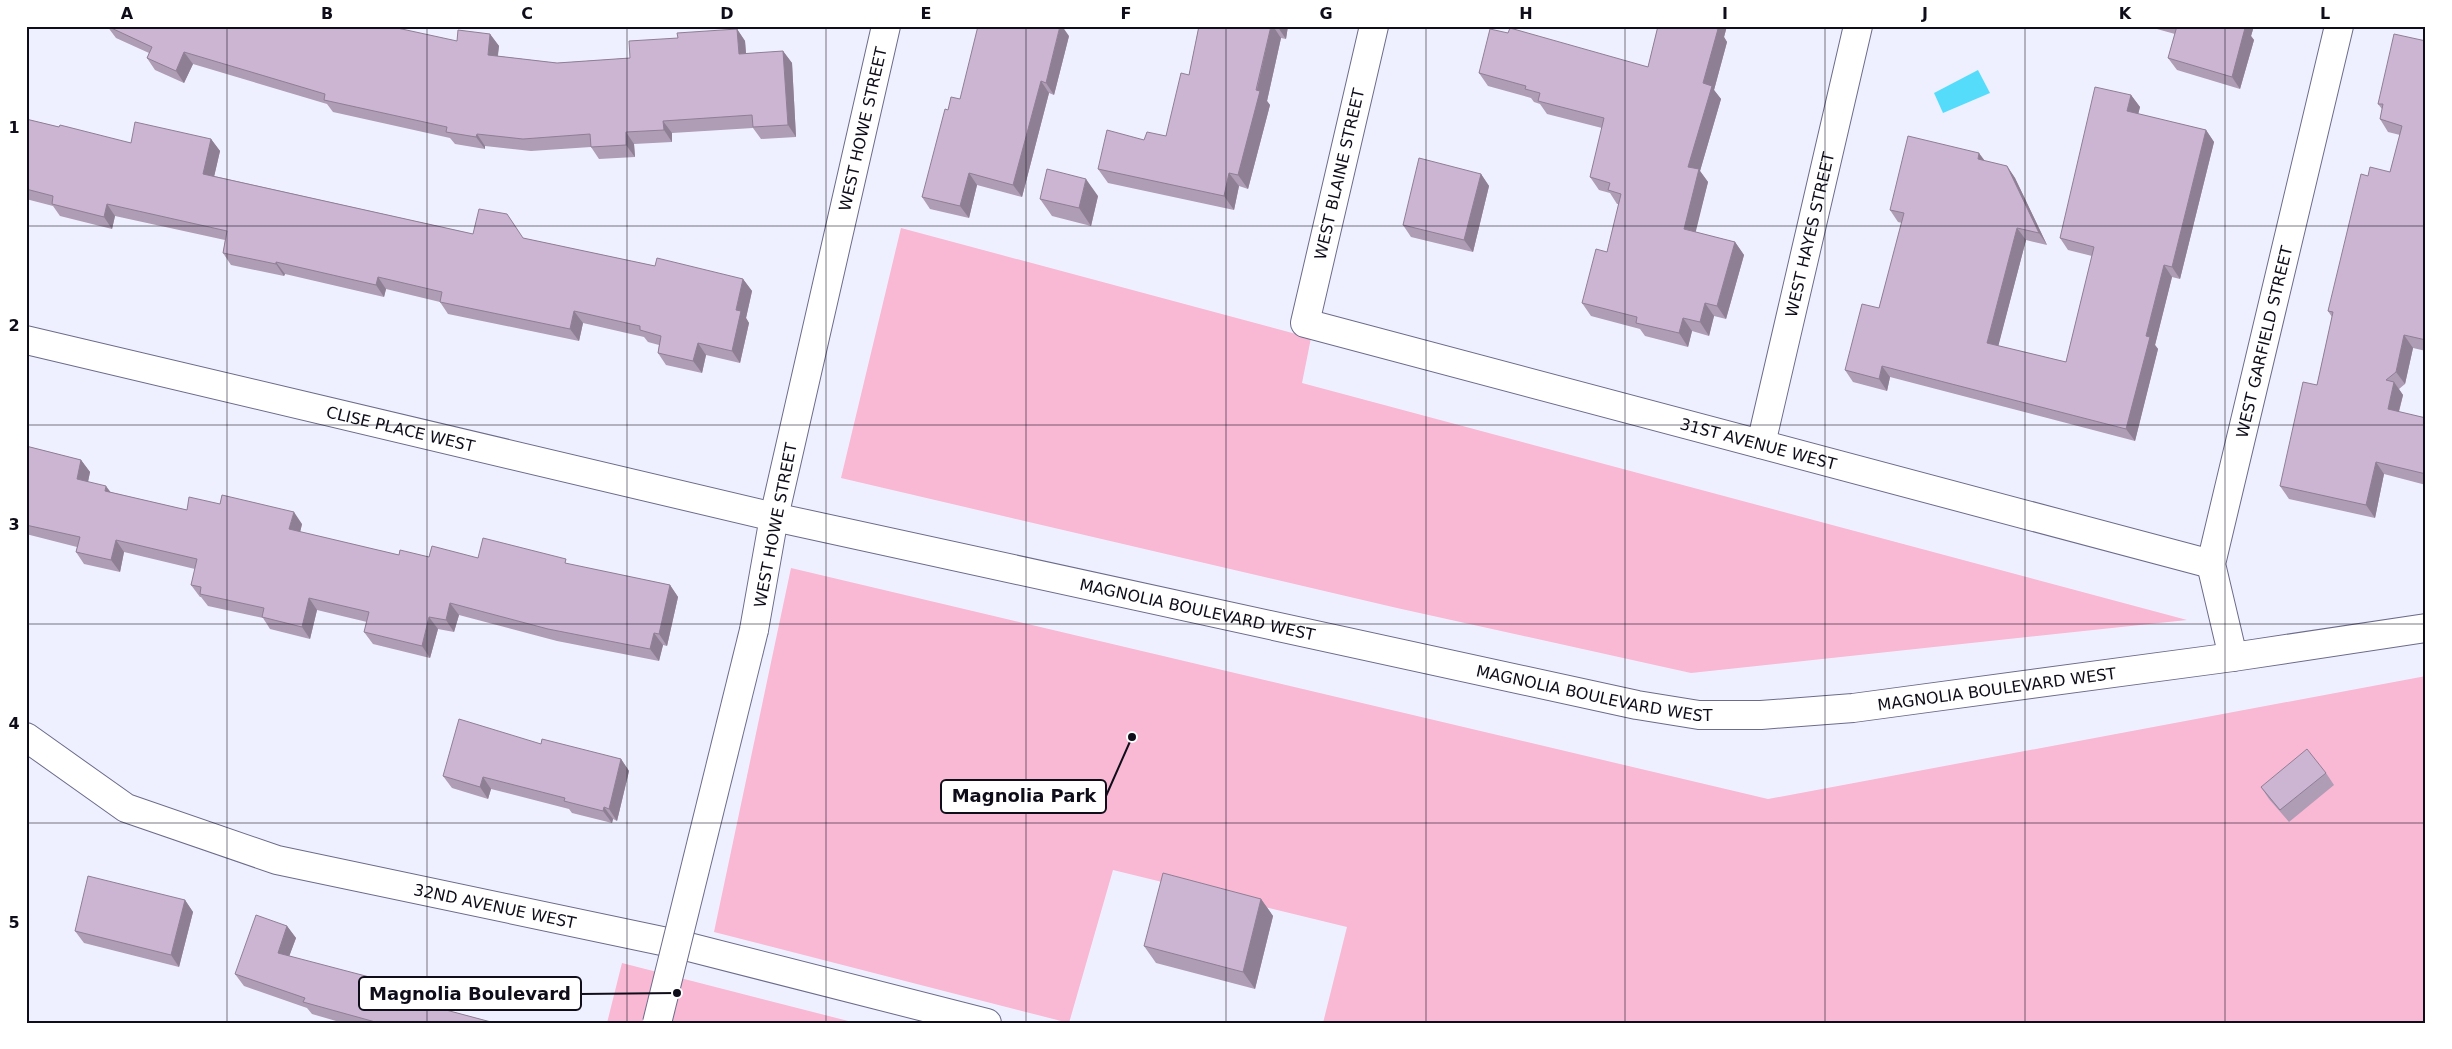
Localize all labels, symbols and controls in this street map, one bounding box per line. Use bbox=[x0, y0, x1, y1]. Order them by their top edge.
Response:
text: A bbox=[121, 4, 134, 23]
text: B bbox=[321, 4, 333, 23]
text: C bbox=[521, 4, 533, 23]
text: D bbox=[720, 4, 734, 23]
text: E bbox=[921, 4, 931, 23]
text: F bbox=[1121, 4, 1131, 23]
text: G bbox=[1319, 4, 1333, 23]
text: H bbox=[1519, 4, 1533, 23]
text: I bbox=[1722, 4, 1728, 23]
text: J bbox=[1921, 4, 1928, 23]
text: K bbox=[2119, 4, 2132, 23]
text: L bbox=[2320, 4, 2330, 23]
street label: WEST HOWE STREET bbox=[835, 45, 891, 213]
street label: WEST BLAINE STREET bbox=[1311, 86, 1368, 262]
text: 1 bbox=[8, 118, 20, 137]
street label: WEST HAYES STREET bbox=[1782, 150, 1838, 319]
street label: WEST GARFIELD STREET bbox=[2232, 244, 2296, 440]
text: 2 bbox=[8, 316, 20, 335]
street label: CLISE PLACE WEST bbox=[324, 402, 477, 456]
street label: 31ST AVENUE WEST bbox=[1678, 414, 1839, 474]
street label: WEST HOWE STREET bbox=[750, 441, 801, 609]
text: 3 bbox=[8, 515, 20, 534]
street label: MAGNOLIA BOULEVARD WEST bbox=[1078, 575, 1317, 645]
street label: MAGNOLIA BOULEVARD WEST bbox=[1474, 661, 1713, 725]
street label: MAGNOLIA BOULEVARD WEST bbox=[1876, 664, 2117, 715]
text: 4 bbox=[8, 714, 20, 733]
callout: Magnolia Park bbox=[941, 780, 1106, 813]
text: Magnolia Park bbox=[952, 785, 1097, 806]
street label: 32ND AVENUE WEST bbox=[412, 880, 578, 933]
text: 5 bbox=[8, 913, 20, 932]
callout: Magnolia Boulevard bbox=[359, 977, 581, 1010]
text: Magnolia Boulevard bbox=[369, 983, 571, 1004]

